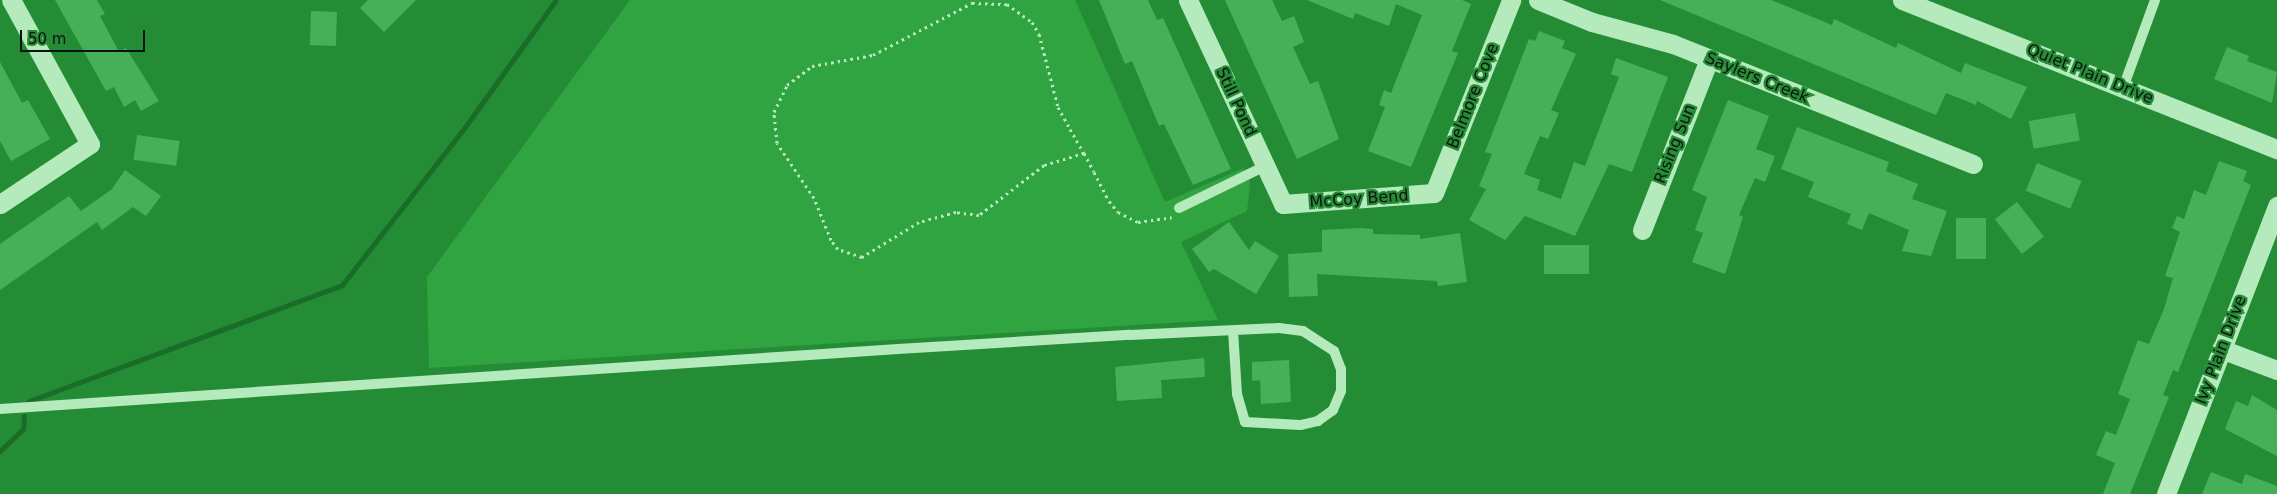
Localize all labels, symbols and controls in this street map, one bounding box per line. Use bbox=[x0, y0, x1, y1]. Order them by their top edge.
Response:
scale bar bbox=[22, 20, 148, 52]
text: 50 m bbox=[28, 30, 66, 48]
street label: Belmore Cove bbox=[1443, 40, 1503, 152]
street label: Quiet Plain Drive bbox=[2024, 40, 2156, 108]
street label: Saylers Creek bbox=[1702, 48, 1812, 108]
street label: Still Pond bbox=[1212, 64, 1260, 140]
street label: Rising Sun bbox=[1650, 101, 1700, 187]
street label: McCoy Bend bbox=[1309, 186, 1409, 212]
street label: Ivy Plain Drive bbox=[2191, 293, 2251, 407]

